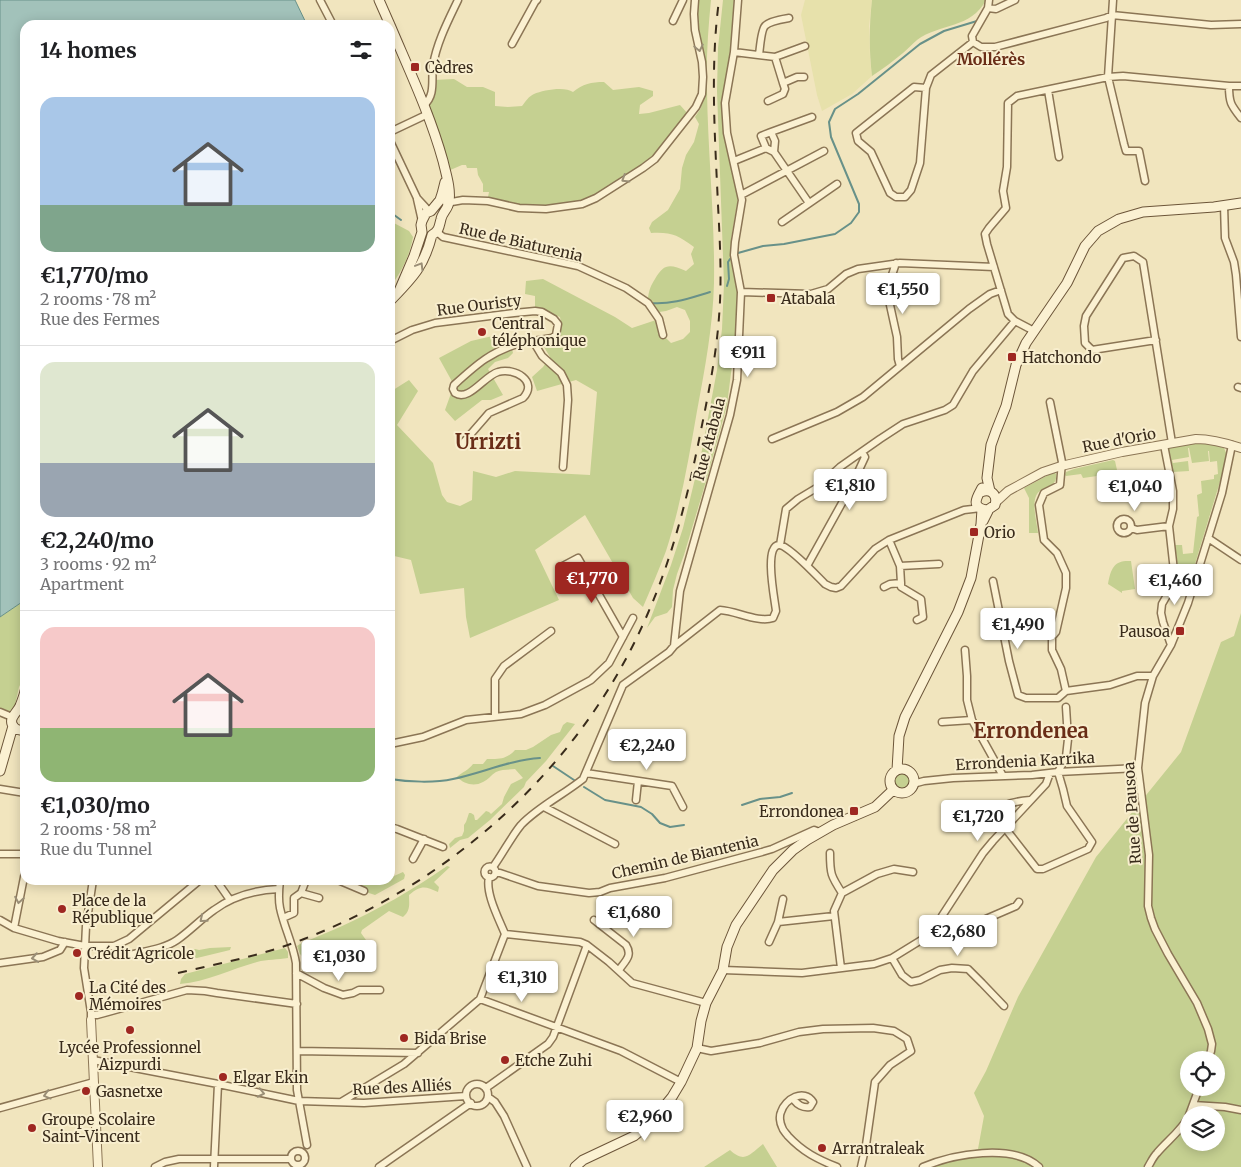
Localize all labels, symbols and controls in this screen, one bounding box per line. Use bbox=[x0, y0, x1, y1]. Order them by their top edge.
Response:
icon: filters bbox=[347, 36, 375, 64]
text: 14 homes bbox=[40, 37, 137, 64]
one-way arrow bbox=[693, 44, 704, 53]
district label: Mollérès bbox=[957, 49, 1025, 69]
place label: Cèdres bbox=[425, 58, 473, 77]
marker: Cèdres bbox=[409, 61, 421, 73]
icon: home bbox=[163, 129, 253, 219]
one-way arrow bbox=[622, 173, 631, 183]
street label: Rue de Biaturenia bbox=[457, 219, 585, 265]
text: €1,770/mo bbox=[40, 262, 148, 289]
one-way arrow bbox=[413, 263, 423, 272]
pin: €1,550 bbox=[862, 272, 944, 315]
text: €1,550 bbox=[877, 279, 929, 299]
text: 2 rooms · 78 m² bbox=[40, 289, 156, 309]
place label: Atabala bbox=[780, 289, 835, 308]
street label: Rue Ouristy bbox=[436, 290, 523, 320]
marker: Atabala bbox=[765, 292, 777, 304]
text: Rue des Fermes bbox=[40, 309, 160, 329]
place label: Central téléphonique bbox=[492, 314, 586, 350]
marker: Central téléphonique bbox=[476, 326, 488, 338]
pin: €911 bbox=[718, 336, 778, 378]
text: €911 bbox=[730, 342, 766, 362]
place label: Hatchondo bbox=[1022, 348, 1101, 367]
marker: Hatchondo bbox=[1006, 351, 1018, 363]
icon: home bbox=[163, 395, 253, 485]
street label: Rue Atabala bbox=[689, 395, 729, 483]
street label: Rue d'Orio bbox=[1081, 424, 1158, 456]
district label: Urrizti bbox=[455, 429, 521, 454]
pin: €1,810 bbox=[809, 468, 891, 511]
pin: €1,040 bbox=[1094, 470, 1176, 512]
text: €1,810 bbox=[825, 475, 875, 495]
text: €1,040 bbox=[1108, 476, 1162, 496]
place label: Orio bbox=[984, 523, 1015, 542]
marker: Orio bbox=[968, 526, 980, 538]
text: €2,240/mo bbox=[40, 527, 154, 554]
text: 3 rooms · 92 m² bbox=[40, 554, 156, 574]
pin: €1,770 bbox=[551, 562, 633, 604]
pin: €1,460 bbox=[1134, 564, 1216, 606]
text: €1,770 bbox=[566, 568, 618, 588]
text: €1,460 bbox=[1148, 570, 1202, 590]
text: Apartment bbox=[40, 574, 124, 594]
pin: €1,490 bbox=[977, 608, 1059, 650]
text: €1,490 bbox=[991, 614, 1045, 634]
place label: Pausoa bbox=[1119, 622, 1170, 641]
marker: Pausoa bbox=[1174, 625, 1186, 637]
icon: home bbox=[163, 660, 253, 750]
district label: Errondenea bbox=[973, 718, 1089, 743]
pin: €2,240 bbox=[606, 728, 688, 771]
text: €2,240 bbox=[619, 735, 675, 755]
street label: Errondenia Karrika bbox=[955, 748, 1095, 774]
street label: Rue de Pausoa bbox=[1119, 761, 1145, 865]
text: €1,030/mo bbox=[40, 792, 150, 819]
pin: €1,720 bbox=[937, 800, 1019, 842]
place label: Errondonea bbox=[759, 802, 844, 821]
marker: Errondonea bbox=[848, 805, 860, 817]
text: €1,720 bbox=[952, 806, 1004, 826]
text: 2 rooms · 58 m² bbox=[40, 819, 157, 839]
street label: Chemin de Biantenia bbox=[610, 831, 760, 883]
text: Rue du Tunnel bbox=[40, 839, 152, 859]
place label: Place de la République bbox=[72, 891, 153, 927]
one-way arrow bbox=[15, 896, 25, 905]
pin: €1,680 bbox=[593, 896, 675, 938]
text: €1,680 bbox=[607, 902, 661, 922]
marker: Place de la République bbox=[56, 903, 68, 915]
one-way arrow bbox=[200, 913, 209, 921]
pin: €2,680 bbox=[917, 914, 999, 957]
text: €2,680 bbox=[930, 921, 986, 941]
pin: €1,030 bbox=[298, 940, 380, 982]
place label: Crédit Agricole bbox=[87, 944, 194, 963]
text: €1,030 bbox=[312, 946, 366, 966]
marker: Crédit Agricole bbox=[71, 947, 83, 959]
one-way arrow bbox=[31, 952, 39, 962]
pin: €1,310 bbox=[481, 960, 563, 1003]
text: €1,310 bbox=[497, 967, 547, 987]
place label: La Cité des Mémoires bbox=[89, 978, 166, 1014]
marker: La Cité des Mémoires bbox=[73, 990, 85, 1002]
marker: Lycée Professionnel Aizpurdi bbox=[124, 1024, 136, 1036]
place label: Bida Brise bbox=[414, 1029, 487, 1048]
marker: Bida Brise bbox=[398, 1032, 410, 1044]
place label: Lycée Professionnel Aizpurdi bbox=[59, 1038, 202, 1074]
place label: Etche Zuhi bbox=[515, 1051, 592, 1070]
map controls bbox=[1180, 1051, 1225, 1151]
button: locate bbox=[1180, 1051, 1225, 1096]
marker: Etche Zuhi bbox=[499, 1054, 511, 1066]
place label: Elgar Ekin bbox=[233, 1068, 309, 1087]
marker: Elgar Ekin bbox=[217, 1071, 229, 1083]
street label: Rue des Alliés bbox=[352, 1075, 452, 1099]
place label: Gasnetxe bbox=[96, 1082, 163, 1101]
marker: Gasnetxe bbox=[80, 1085, 92, 1097]
one-way arrow bbox=[257, 1088, 266, 1098]
one-way arrow bbox=[43, 1089, 51, 1099]
pin: €2,960 bbox=[604, 1100, 686, 1142]
text: €2,960 bbox=[617, 1106, 673, 1126]
button: layers bbox=[1180, 1106, 1225, 1151]
place label: Groupe Scolaire Saint-Vincent bbox=[42, 1110, 155, 1146]
marker: Groupe Scolaire Saint-Vincent bbox=[26, 1122, 38, 1134]
place label: Arrantraleak bbox=[831, 1139, 925, 1158]
marker: Arrantraleak bbox=[816, 1142, 828, 1154]

